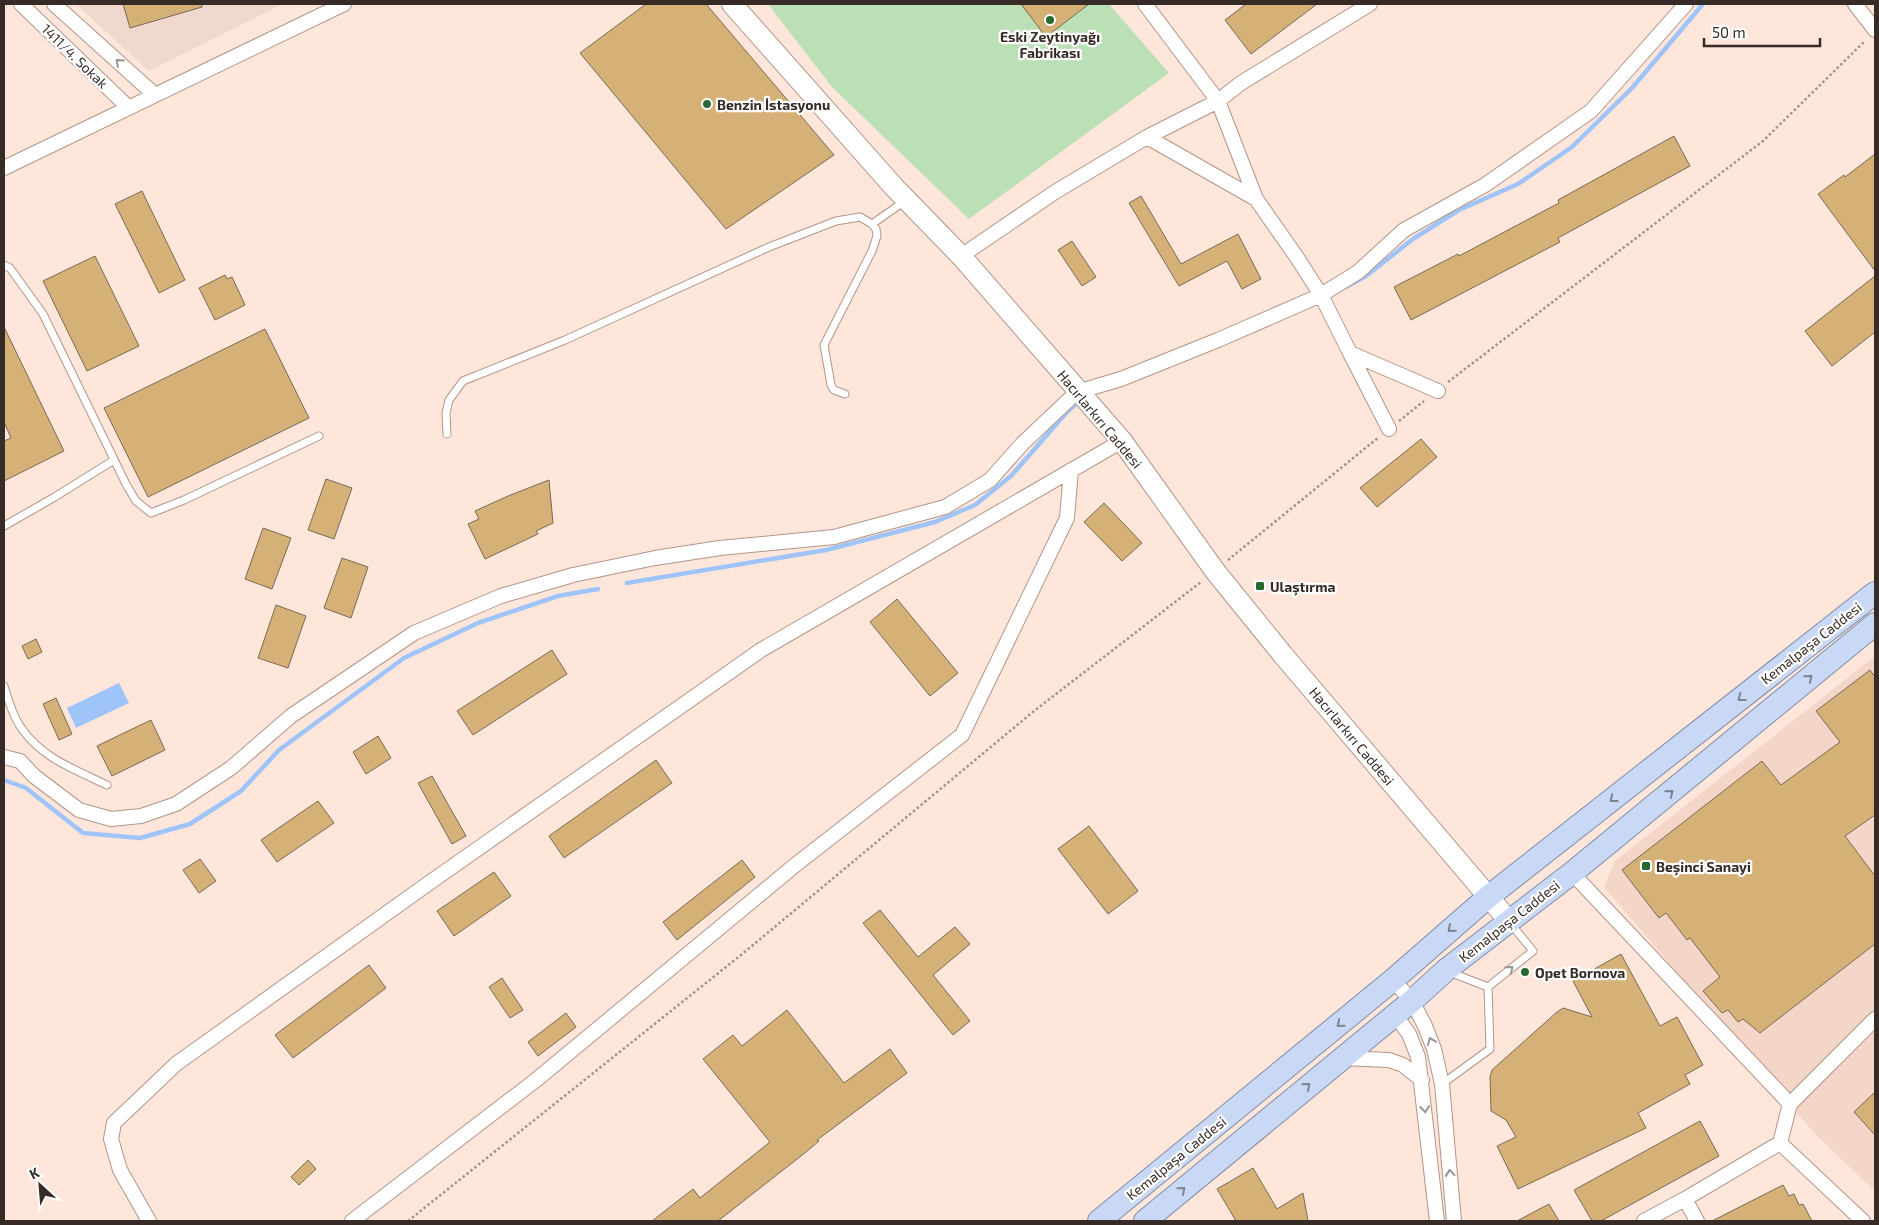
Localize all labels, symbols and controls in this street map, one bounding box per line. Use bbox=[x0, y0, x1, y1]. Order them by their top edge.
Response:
marker: Eski Zeytinyağı Fabrikası bbox=[1044, 14, 1056, 26]
scale bar bbox=[1704, 15, 1820, 47]
street label: 1411/4. Sokak bbox=[38, 20, 112, 92]
text: 50 m bbox=[1712, 23, 1746, 41]
place label: Eski Zeytinyağı Fabrikası bbox=[1000, 28, 1100, 61]
one-way arrow bbox=[116, 59, 125, 68]
place label: Benzin İstasyonu bbox=[717, 96, 830, 113]
marker: Benzin İstasyonu bbox=[701, 98, 713, 110]
street label: Hacırlarkırı Caddesi bbox=[1054, 366, 1146, 472]
place label: Ulaştırma bbox=[1270, 578, 1336, 596]
marker: Ulaştırma bbox=[1254, 580, 1266, 592]
street label: Kemalpaşa Caddesi bbox=[1757, 598, 1865, 688]
one-way arrow bbox=[1803, 676, 1812, 684]
street label: Hacırlarkırı Caddesi bbox=[1306, 683, 1398, 789]
one-way arrow bbox=[1737, 693, 1746, 702]
one-way arrow bbox=[1664, 790, 1673, 798]
one-way arrow bbox=[1610, 793, 1619, 801]
place label: Beşinci Sanayi bbox=[1656, 858, 1751, 876]
marker: Beşinci Sanayi bbox=[1640, 860, 1652, 872]
street label: Kemalpaşa Caddesi bbox=[1455, 876, 1563, 966]
one-way arrow bbox=[1448, 923, 1457, 932]
place label: Opet Bornova bbox=[1535, 964, 1625, 981]
one-way arrow bbox=[1505, 965, 1514, 974]
marker: Opet Bornova bbox=[1519, 966, 1531, 978]
one-way arrow bbox=[1336, 1018, 1345, 1027]
one-way arrow bbox=[1426, 1037, 1437, 1046]
one-way arrow bbox=[1301, 1083, 1310, 1092]
one-way arrow bbox=[1419, 1106, 1430, 1114]
street label: Kemalpaşa Caddesi bbox=[1123, 1113, 1230, 1204]
north arrow bbox=[15, 1160, 65, 1210]
text: K bbox=[26, 1163, 42, 1182]
one-way arrow bbox=[1445, 1169, 1456, 1177]
one-way arrow bbox=[1177, 1187, 1186, 1196]

